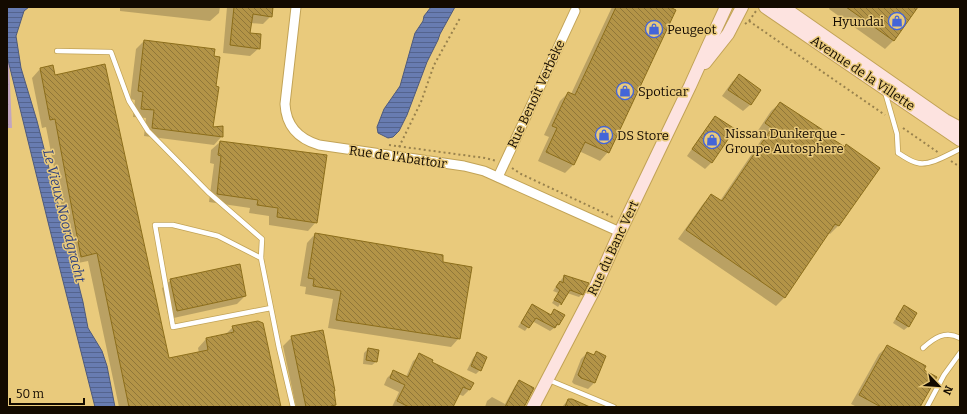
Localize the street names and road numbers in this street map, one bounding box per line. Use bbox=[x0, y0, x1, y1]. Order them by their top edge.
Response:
street label: Avenue de la Villette bbox=[808, 33, 918, 113]
street label: Rue Benoît Verbèke bbox=[504, 37, 568, 151]
street label: Rue de l'Abattoir bbox=[348, 143, 448, 171]
street label: Rue du Banc Vert bbox=[584, 198, 642, 298]

